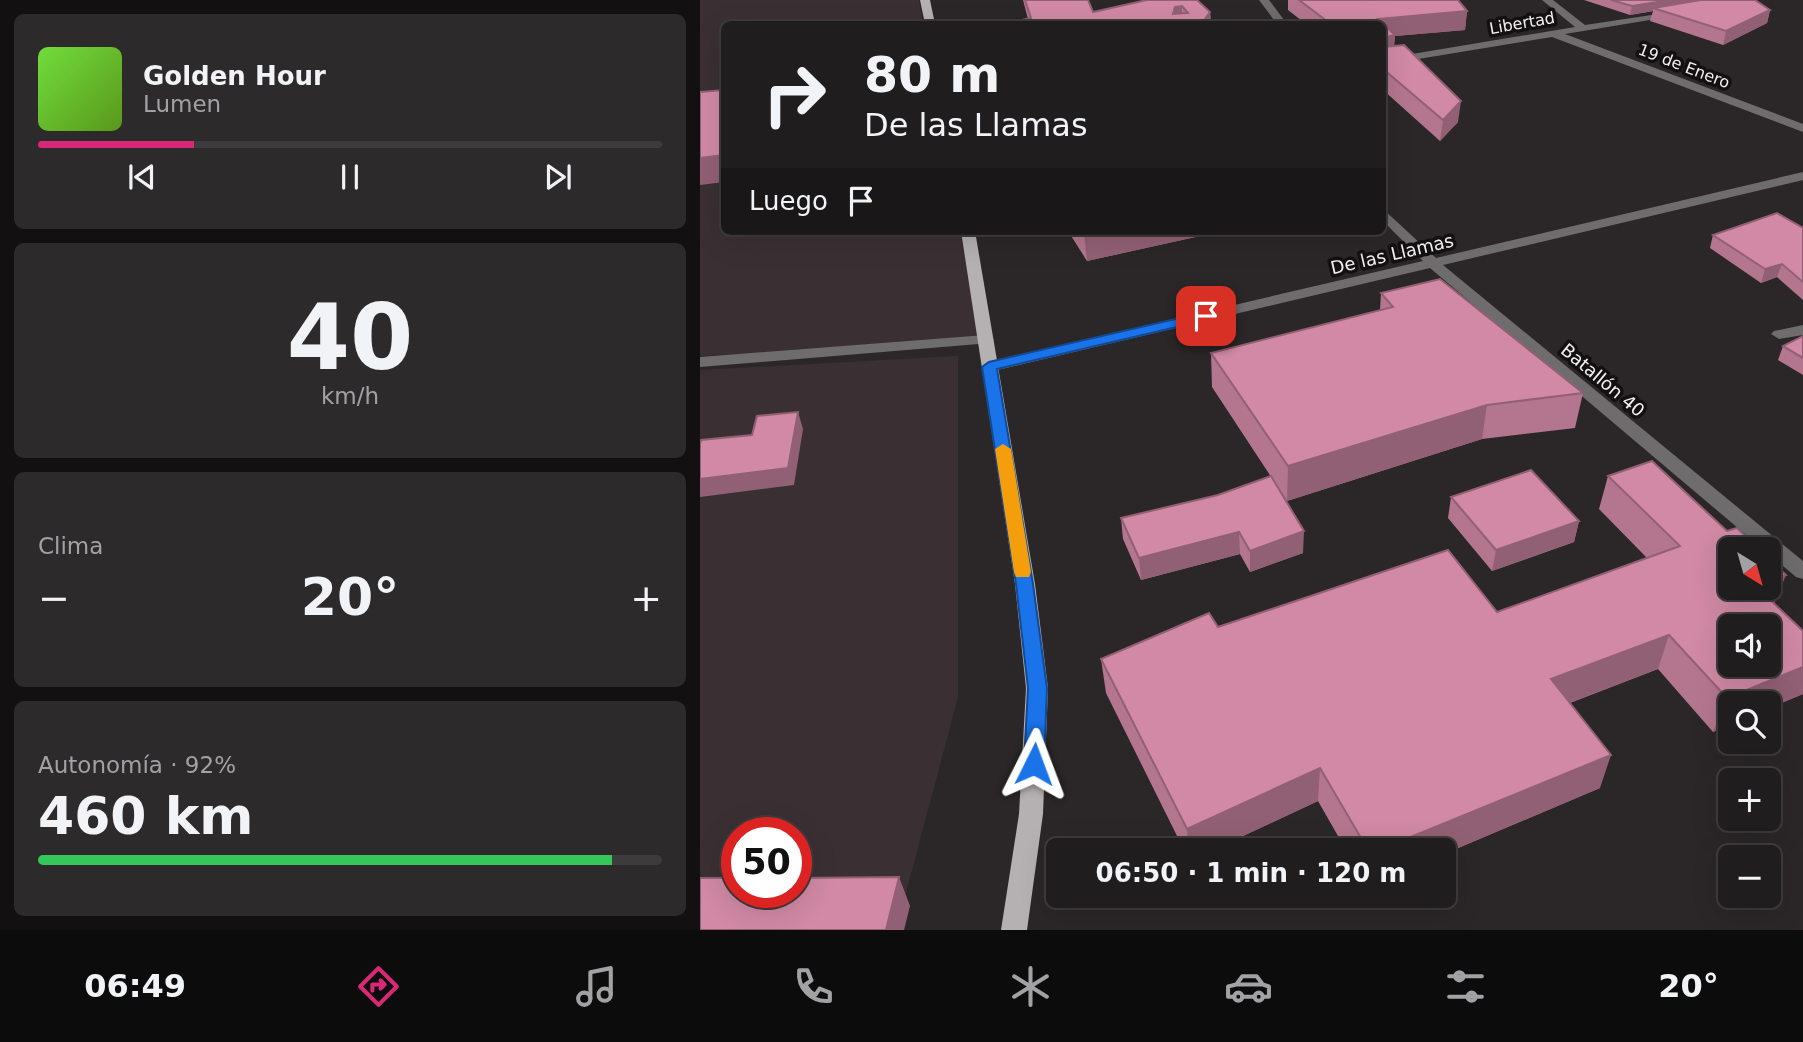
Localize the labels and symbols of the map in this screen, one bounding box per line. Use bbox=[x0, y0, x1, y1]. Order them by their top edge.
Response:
street label: Libertad bbox=[1488, 8, 1556, 38]
street label: 19 de Enero bbox=[1635, 40, 1733, 92]
street label: De las Llamas bbox=[1328, 230, 1456, 278]
pin bbox=[1176, 286, 1236, 346]
street label: Batallón 40 bbox=[1557, 339, 1649, 421]
north arrow bbox=[1718, 537, 1782, 600]
position arrow bbox=[997, 727, 1071, 801]
speed limit sign: 50 bbox=[721, 817, 812, 908]

